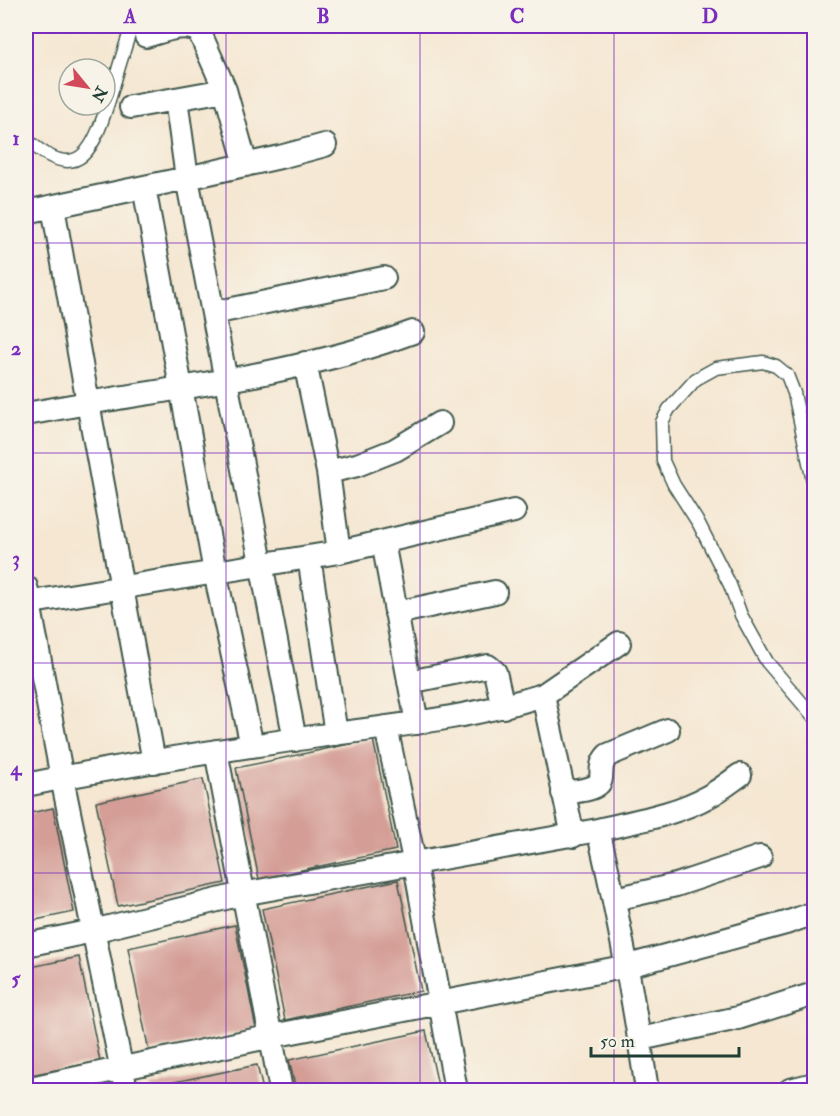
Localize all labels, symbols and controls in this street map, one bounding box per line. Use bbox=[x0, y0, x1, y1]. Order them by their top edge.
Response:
text: A bbox=[123, 4, 137, 29]
text: B bbox=[316, 4, 330, 29]
text: C bbox=[510, 4, 524, 29]
text: D bbox=[702, 4, 718, 29]
north arrow bbox=[57, 57, 117, 117]
text: N bbox=[87, 82, 112, 106]
text: 1 bbox=[12, 126, 20, 151]
text: 2 bbox=[11, 336, 21, 361]
text: 3 bbox=[12, 546, 20, 571]
text: 4 bbox=[10, 756, 23, 781]
text: 5 bbox=[12, 966, 22, 991]
scale bar bbox=[591, 1020, 740, 1058]
text: 50 m bbox=[600, 1030, 635, 1053]

